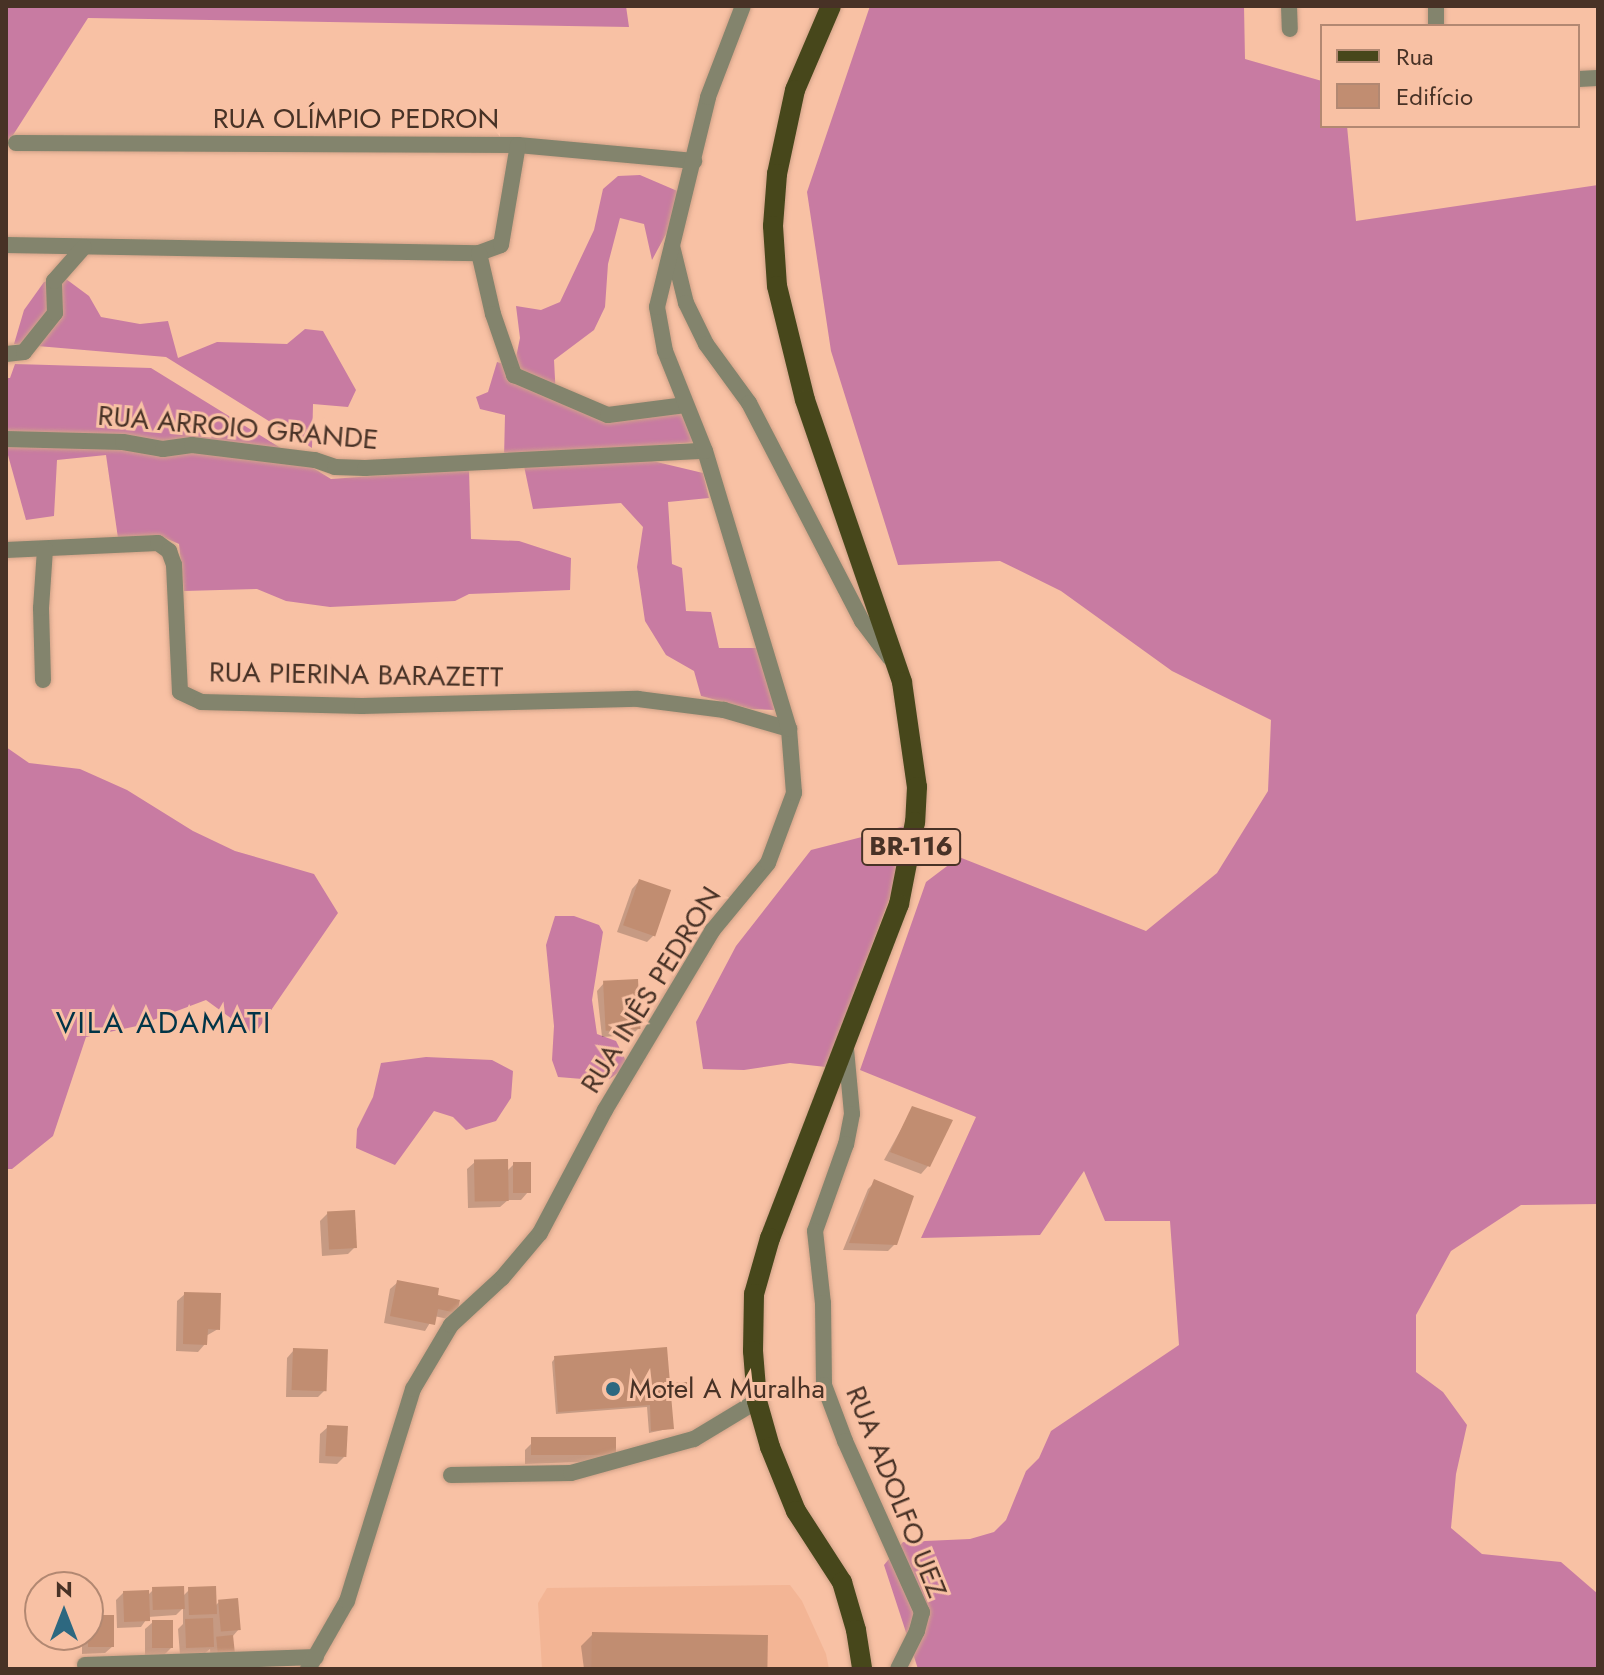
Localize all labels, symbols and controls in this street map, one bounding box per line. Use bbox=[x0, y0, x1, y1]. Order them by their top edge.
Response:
legend bbox=[1320, 24, 1580, 128]
text: Rua bbox=[1396, 39, 1434, 74]
text: Edifício bbox=[1396, 79, 1473, 114]
street label: RUA OLÍMPIO PEDRON bbox=[213, 102, 499, 136]
street label: RUA ARROIO GRANDE bbox=[96, 399, 380, 457]
street label: RUA PIERINA BARAZETT bbox=[209, 656, 503, 694]
road number: BR-116 bbox=[861, 825, 961, 869]
street label: RUA INÊS PEDRON bbox=[574, 881, 728, 1099]
district label: VILA ADAMATI bbox=[56, 1005, 272, 1041]
place label: Motel A Muralha bbox=[629, 1372, 825, 1406]
marker: Motel A Muralha bbox=[604, 1380, 622, 1398]
street label: RUA ADOLFO UEZ bbox=[838, 1381, 954, 1603]
north arrow bbox=[24, 1571, 104, 1651]
text: N bbox=[55, 1573, 73, 1605]

